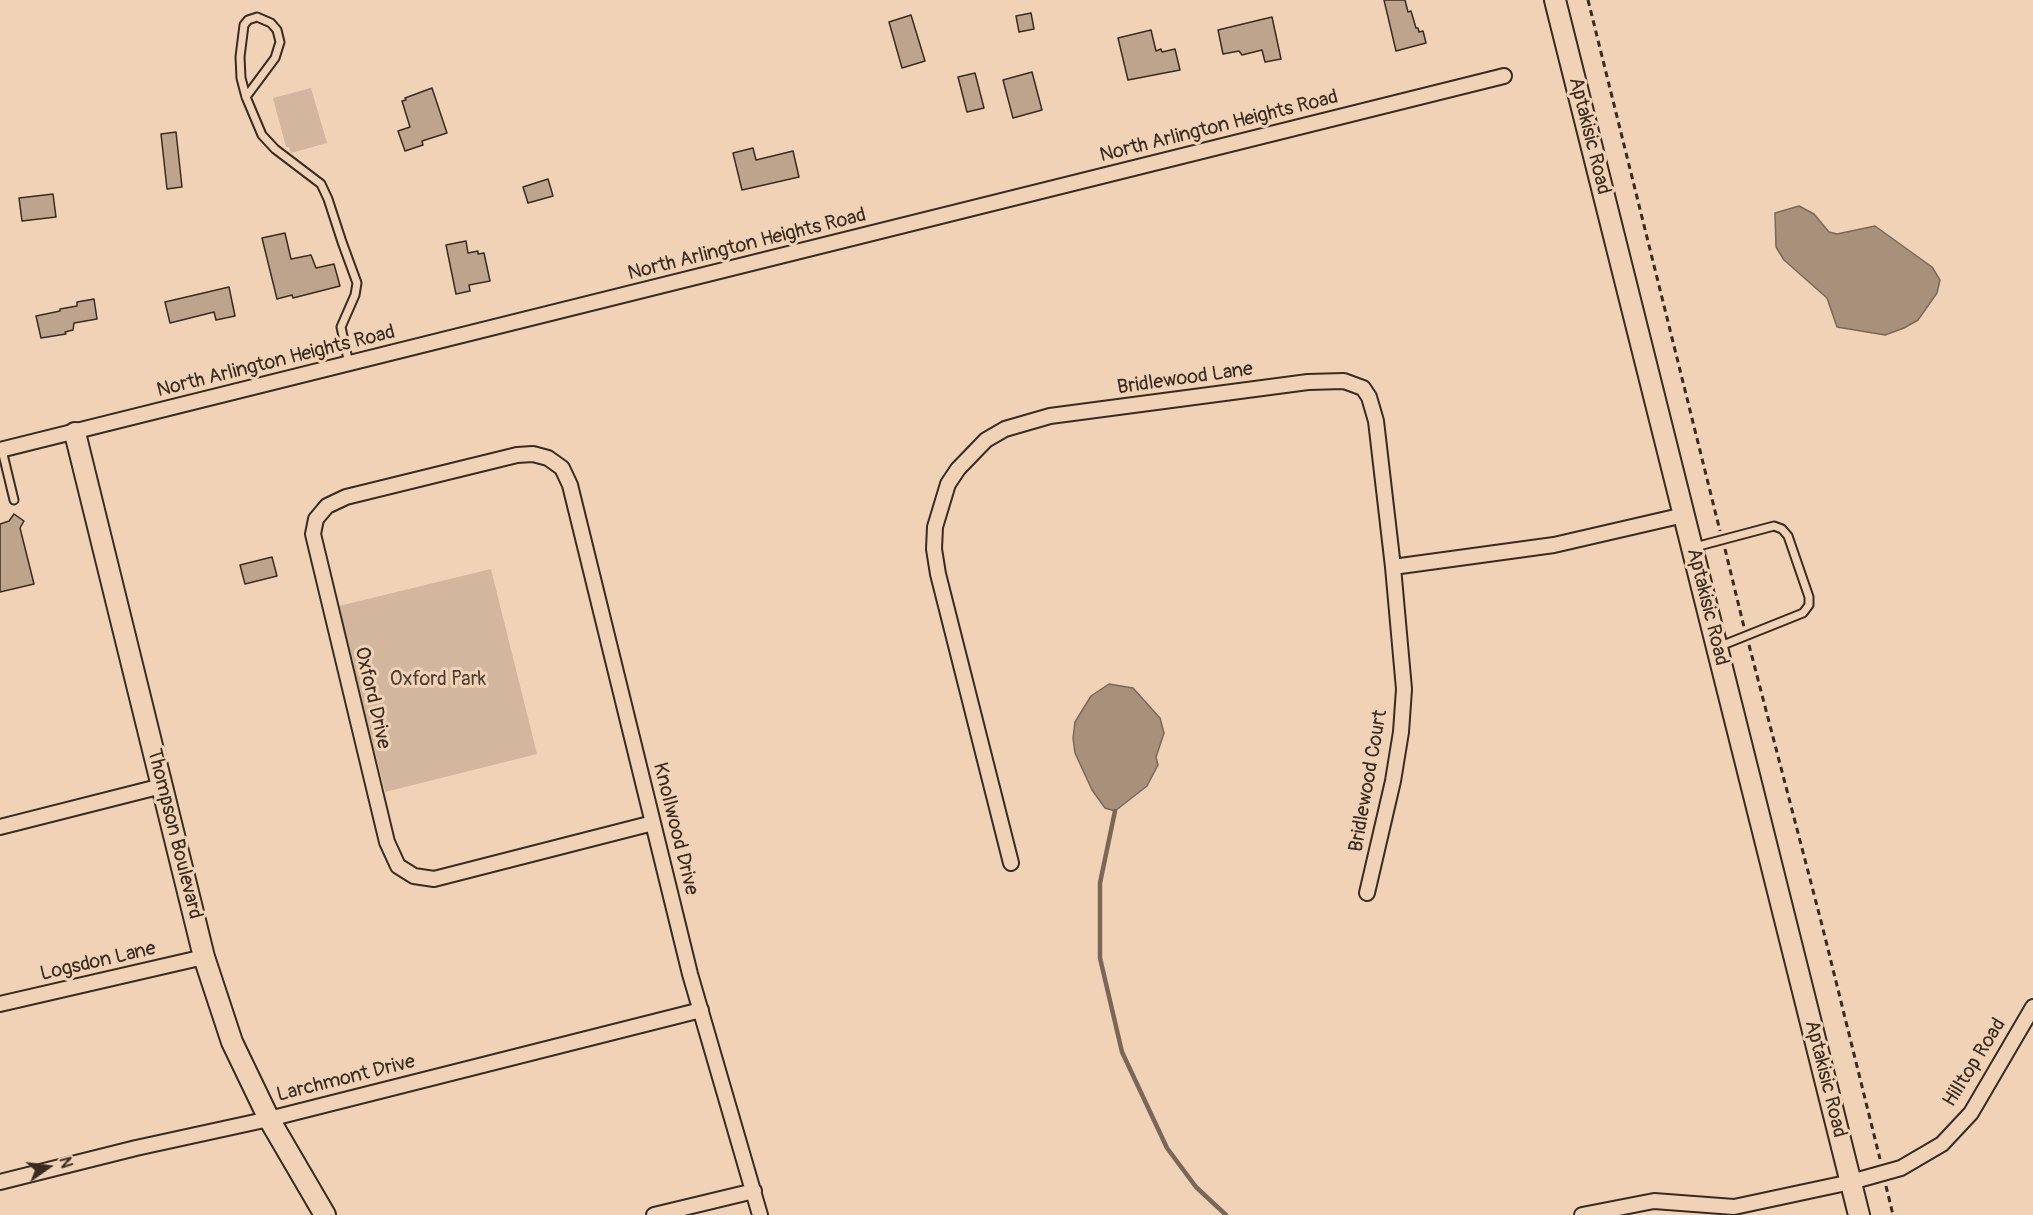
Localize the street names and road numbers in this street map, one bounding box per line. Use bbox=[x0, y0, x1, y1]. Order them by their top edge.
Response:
street label: Aptakisic Road bbox=[1563, 75, 1615, 197]
street label: North Arlington Heights Road bbox=[1097, 86, 1341, 168]
street label: North Arlington Heights Road bbox=[625, 204, 869, 286]
street label: North Arlington Heights Road bbox=[154, 321, 398, 403]
street label: Bridlewood Lane bbox=[1116, 358, 1254, 400]
street label: Aptakisic Road bbox=[1681, 546, 1733, 668]
street label: Oxford Drive bbox=[349, 645, 395, 751]
street label: Bridlewood Court bbox=[1345, 708, 1393, 854]
street label: Thompson Boulevard bbox=[141, 746, 207, 922]
street label: Knollwood Drive bbox=[647, 760, 703, 898]
street label: Logsdon Lane bbox=[38, 937, 158, 987]
street label: Hilltop Road bbox=[1938, 1014, 2012, 1112]
street label: Aptakisic Road bbox=[1799, 1018, 1851, 1140]
street label: Larchmont Drive bbox=[274, 1050, 418, 1108]

